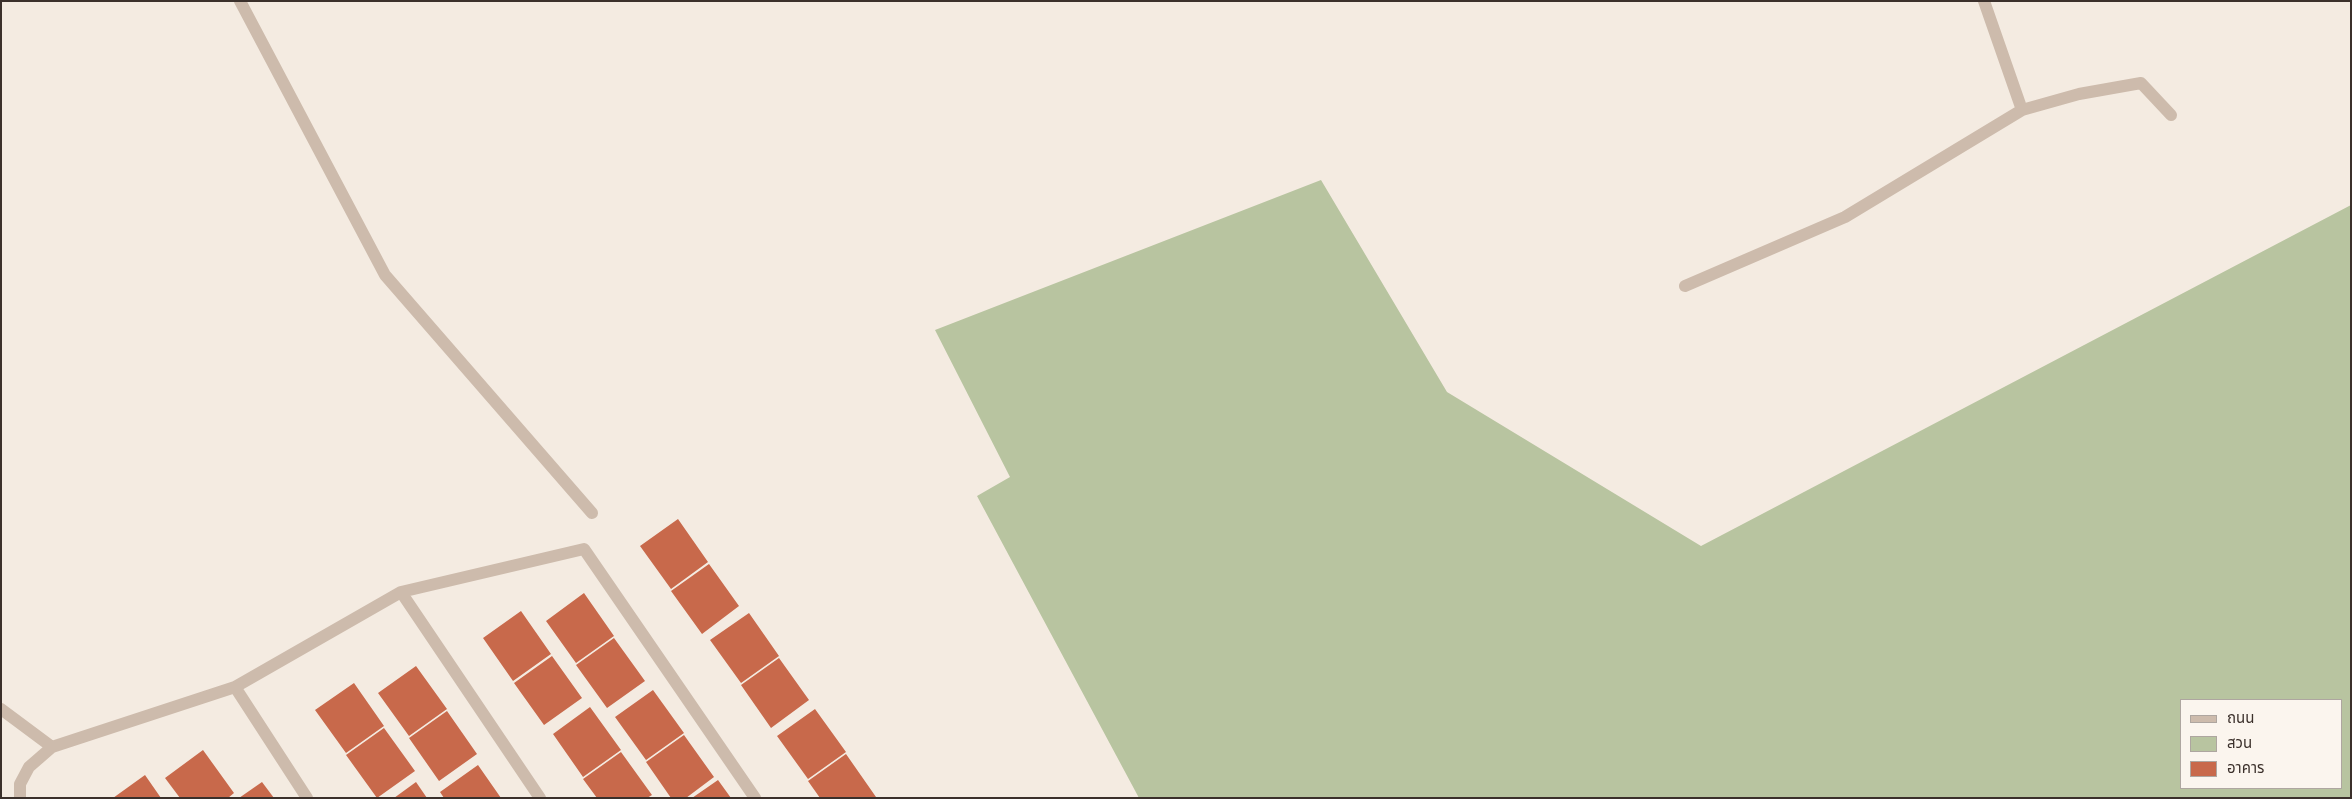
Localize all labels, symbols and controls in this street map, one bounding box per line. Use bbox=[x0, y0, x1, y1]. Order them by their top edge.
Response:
legend bbox=[2180, 699, 2342, 789]
text: ถนน bbox=[2227, 707, 2254, 727]
text: สวน bbox=[2227, 732, 2252, 752]
text: อาคาร bbox=[2227, 757, 2264, 777]

